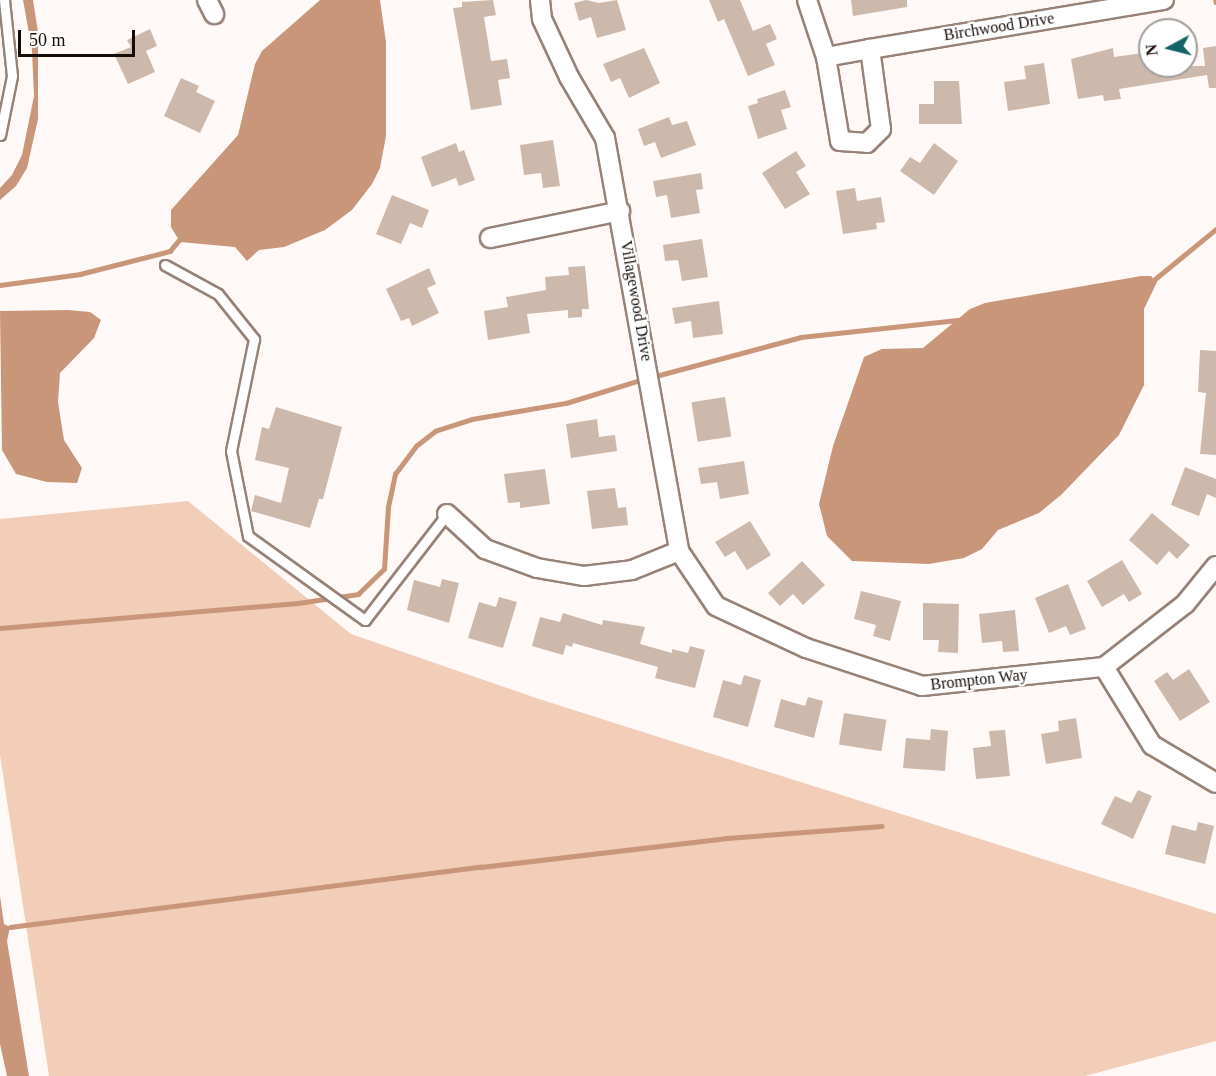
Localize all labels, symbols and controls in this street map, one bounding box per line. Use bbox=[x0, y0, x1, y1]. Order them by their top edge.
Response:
street label: Birchwood Drive bbox=[942, 9, 1056, 45]
scale bar bbox=[21, 18, 138, 56]
north arrow bbox=[1138, 18, 1198, 78]
text: 50 m bbox=[29, 30, 66, 50]
text: N bbox=[1142, 43, 1161, 57]
street label: Villagewood Drive bbox=[616, 239, 656, 363]
street label: Brompton Way bbox=[929, 665, 1029, 695]

